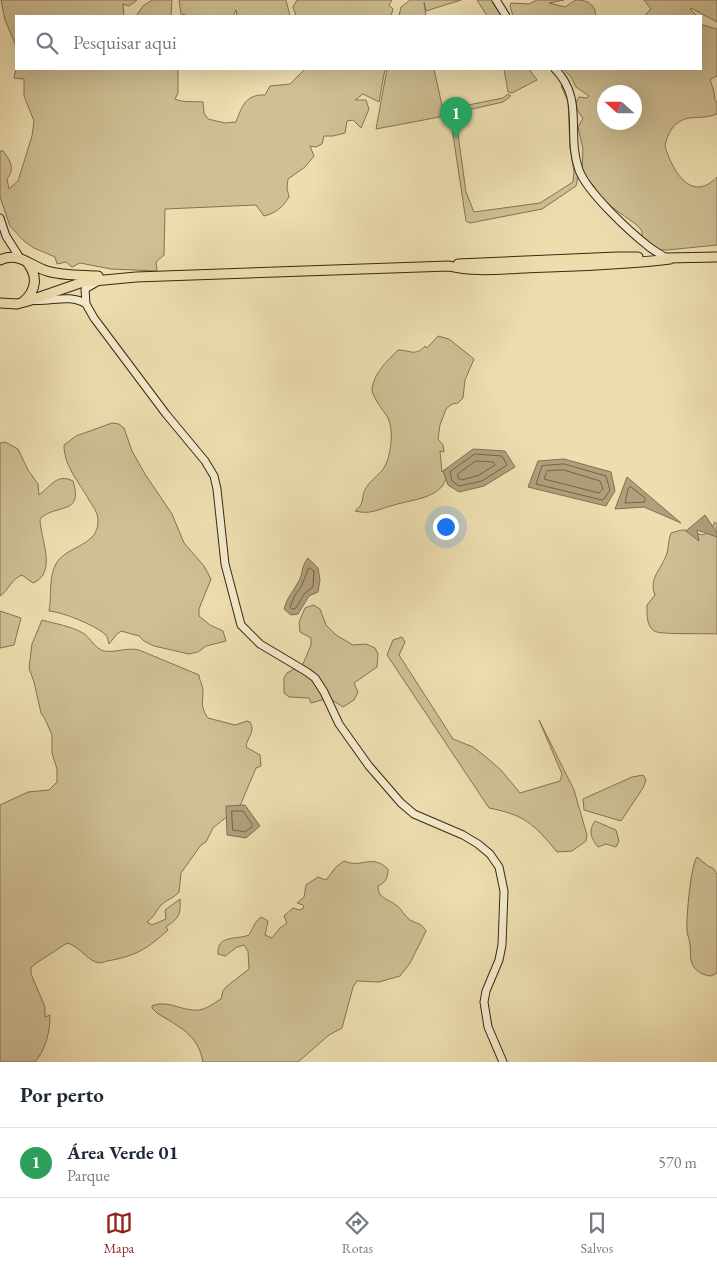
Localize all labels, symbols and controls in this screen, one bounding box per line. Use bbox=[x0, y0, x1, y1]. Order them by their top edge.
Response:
search box bbox=[15, 15, 702, 70]
icon: search bbox=[33, 29, 61, 57]
text: Pesquisar aqui bbox=[73, 30, 177, 55]
north arrow bbox=[597, 85, 642, 130]
pin: 1 bbox=[440, 97, 472, 138]
your location bbox=[433, 514, 459, 540]
text: Por perto bbox=[20, 1081, 104, 1108]
text: Área Verde 01 bbox=[67, 1140, 179, 1165]
text: 1 bbox=[32, 1152, 40, 1173]
text: 570 m bbox=[658, 1152, 697, 1173]
text: Parque bbox=[67, 1165, 110, 1186]
tab: Mapa bbox=[104, 1209, 134, 1257]
tab: Rotas bbox=[342, 1209, 373, 1257]
tab: Salvos bbox=[581, 1209, 613, 1257]

